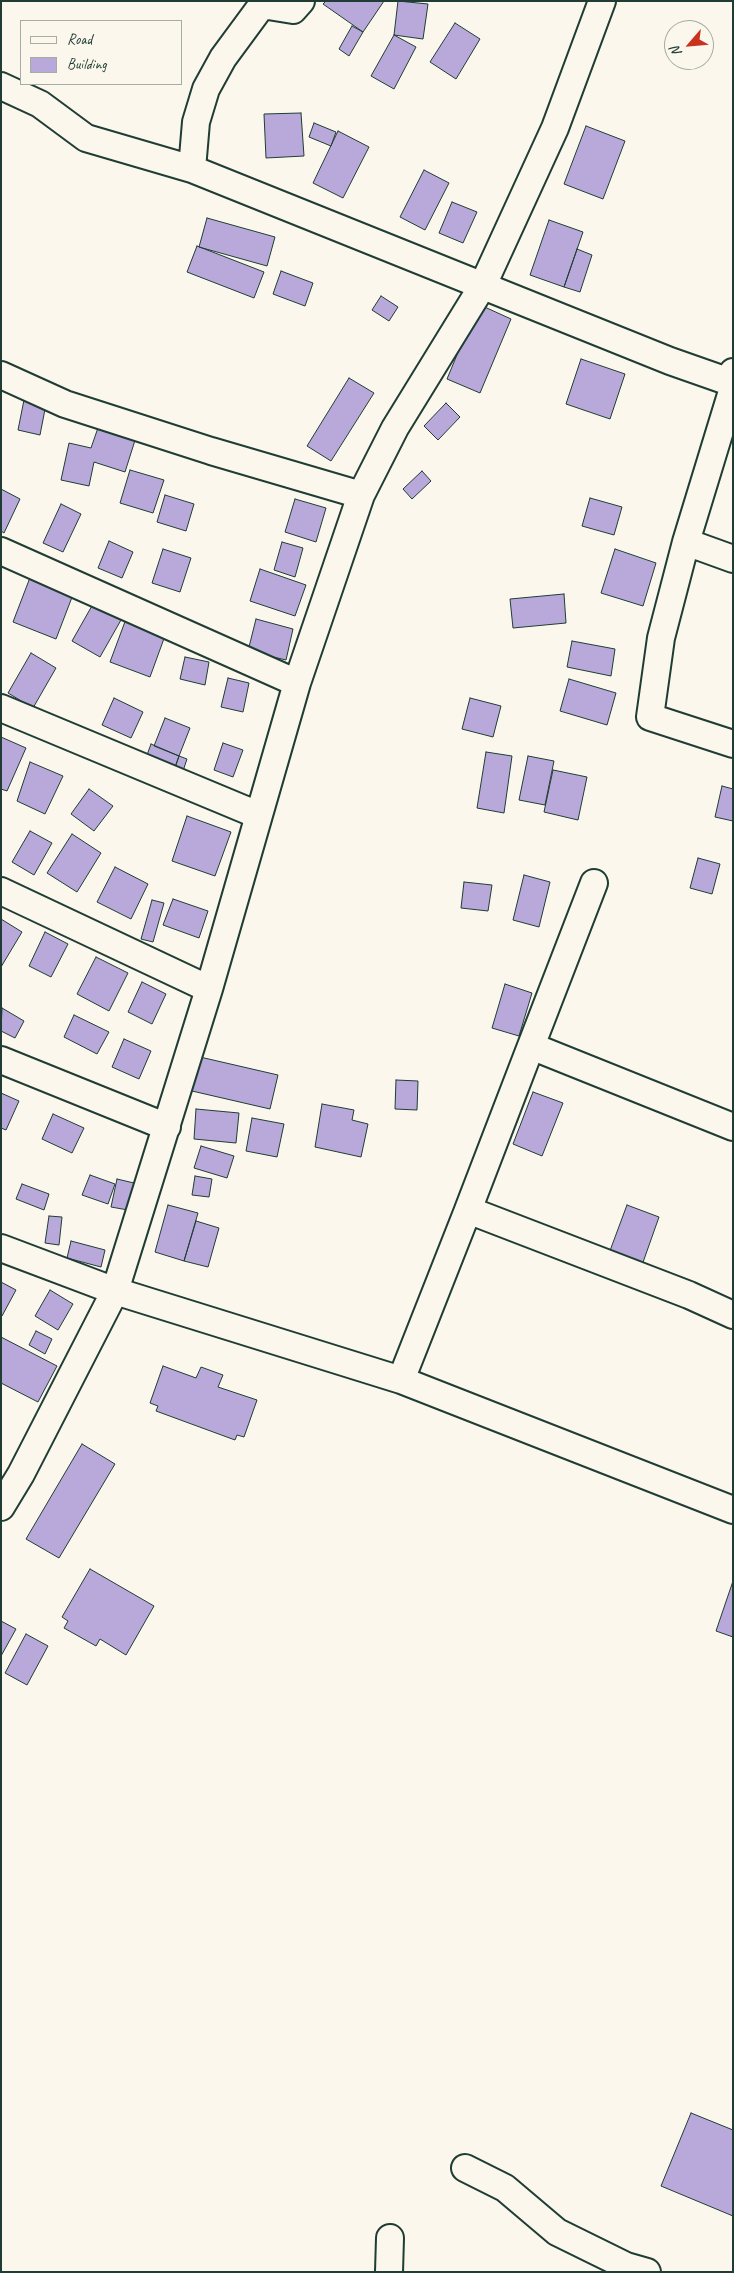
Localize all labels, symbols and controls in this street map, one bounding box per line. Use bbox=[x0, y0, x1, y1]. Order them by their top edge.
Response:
legend bbox=[20, 20, 182, 85]
north arrow bbox=[664, 20, 714, 70]
text: Road bbox=[67, 30, 92, 49]
text: N bbox=[667, 44, 686, 59]
text: Building bbox=[67, 55, 106, 74]

